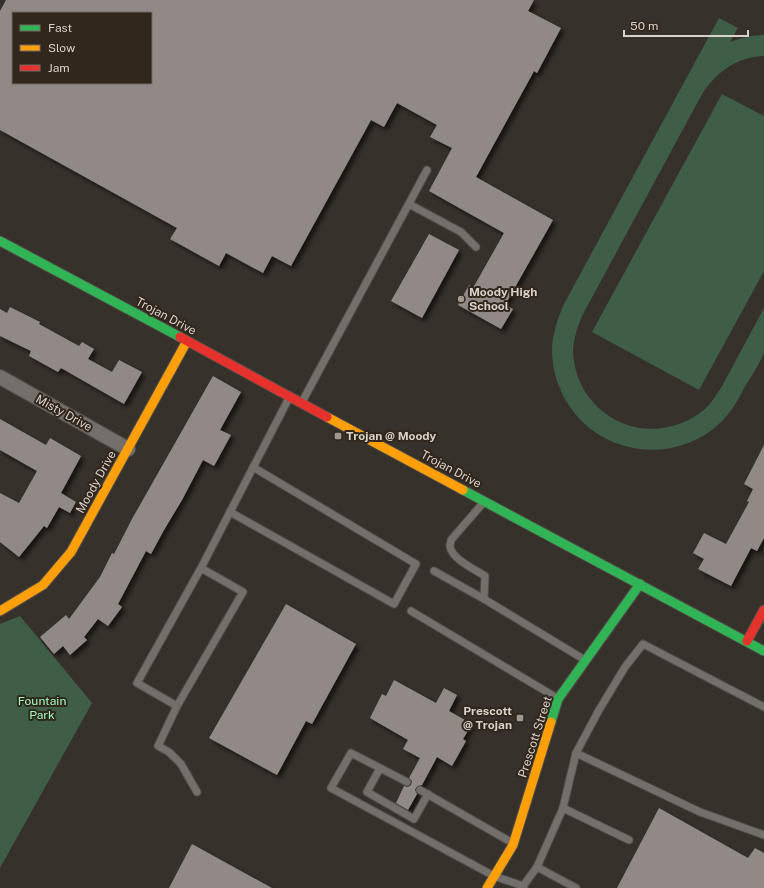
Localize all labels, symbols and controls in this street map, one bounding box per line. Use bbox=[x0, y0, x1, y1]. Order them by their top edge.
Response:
legend bbox=[12, 12, 152, 84]
scale bar bbox=[624, 12, 748, 38]
text: 50 m bbox=[630, 19, 658, 33]
text: Fast bbox=[48, 21, 73, 35]
text: Slow bbox=[48, 41, 76, 55]
text: Jam bbox=[48, 61, 70, 75]
place label: Moody High School bbox=[469, 285, 537, 313]
street label: Trojan Drive bbox=[133, 294, 199, 338]
marker: Moody High School bbox=[456, 294, 466, 304]
street label: Misty Drive bbox=[33, 392, 95, 434]
place label: Trojan @ Moody bbox=[346, 429, 437, 443]
marker: Trojan @ Moody bbox=[333, 431, 343, 441]
street label: Trojan Drive bbox=[418, 447, 484, 491]
street label: Moody Drive bbox=[73, 448, 119, 516]
park label: Fountain Park bbox=[18, 694, 66, 722]
street label: Prescott Street bbox=[515, 694, 555, 779]
place label: Prescott @ Trojan bbox=[463, 704, 512, 732]
marker: Prescott @ Trojan bbox=[515, 713, 525, 723]

